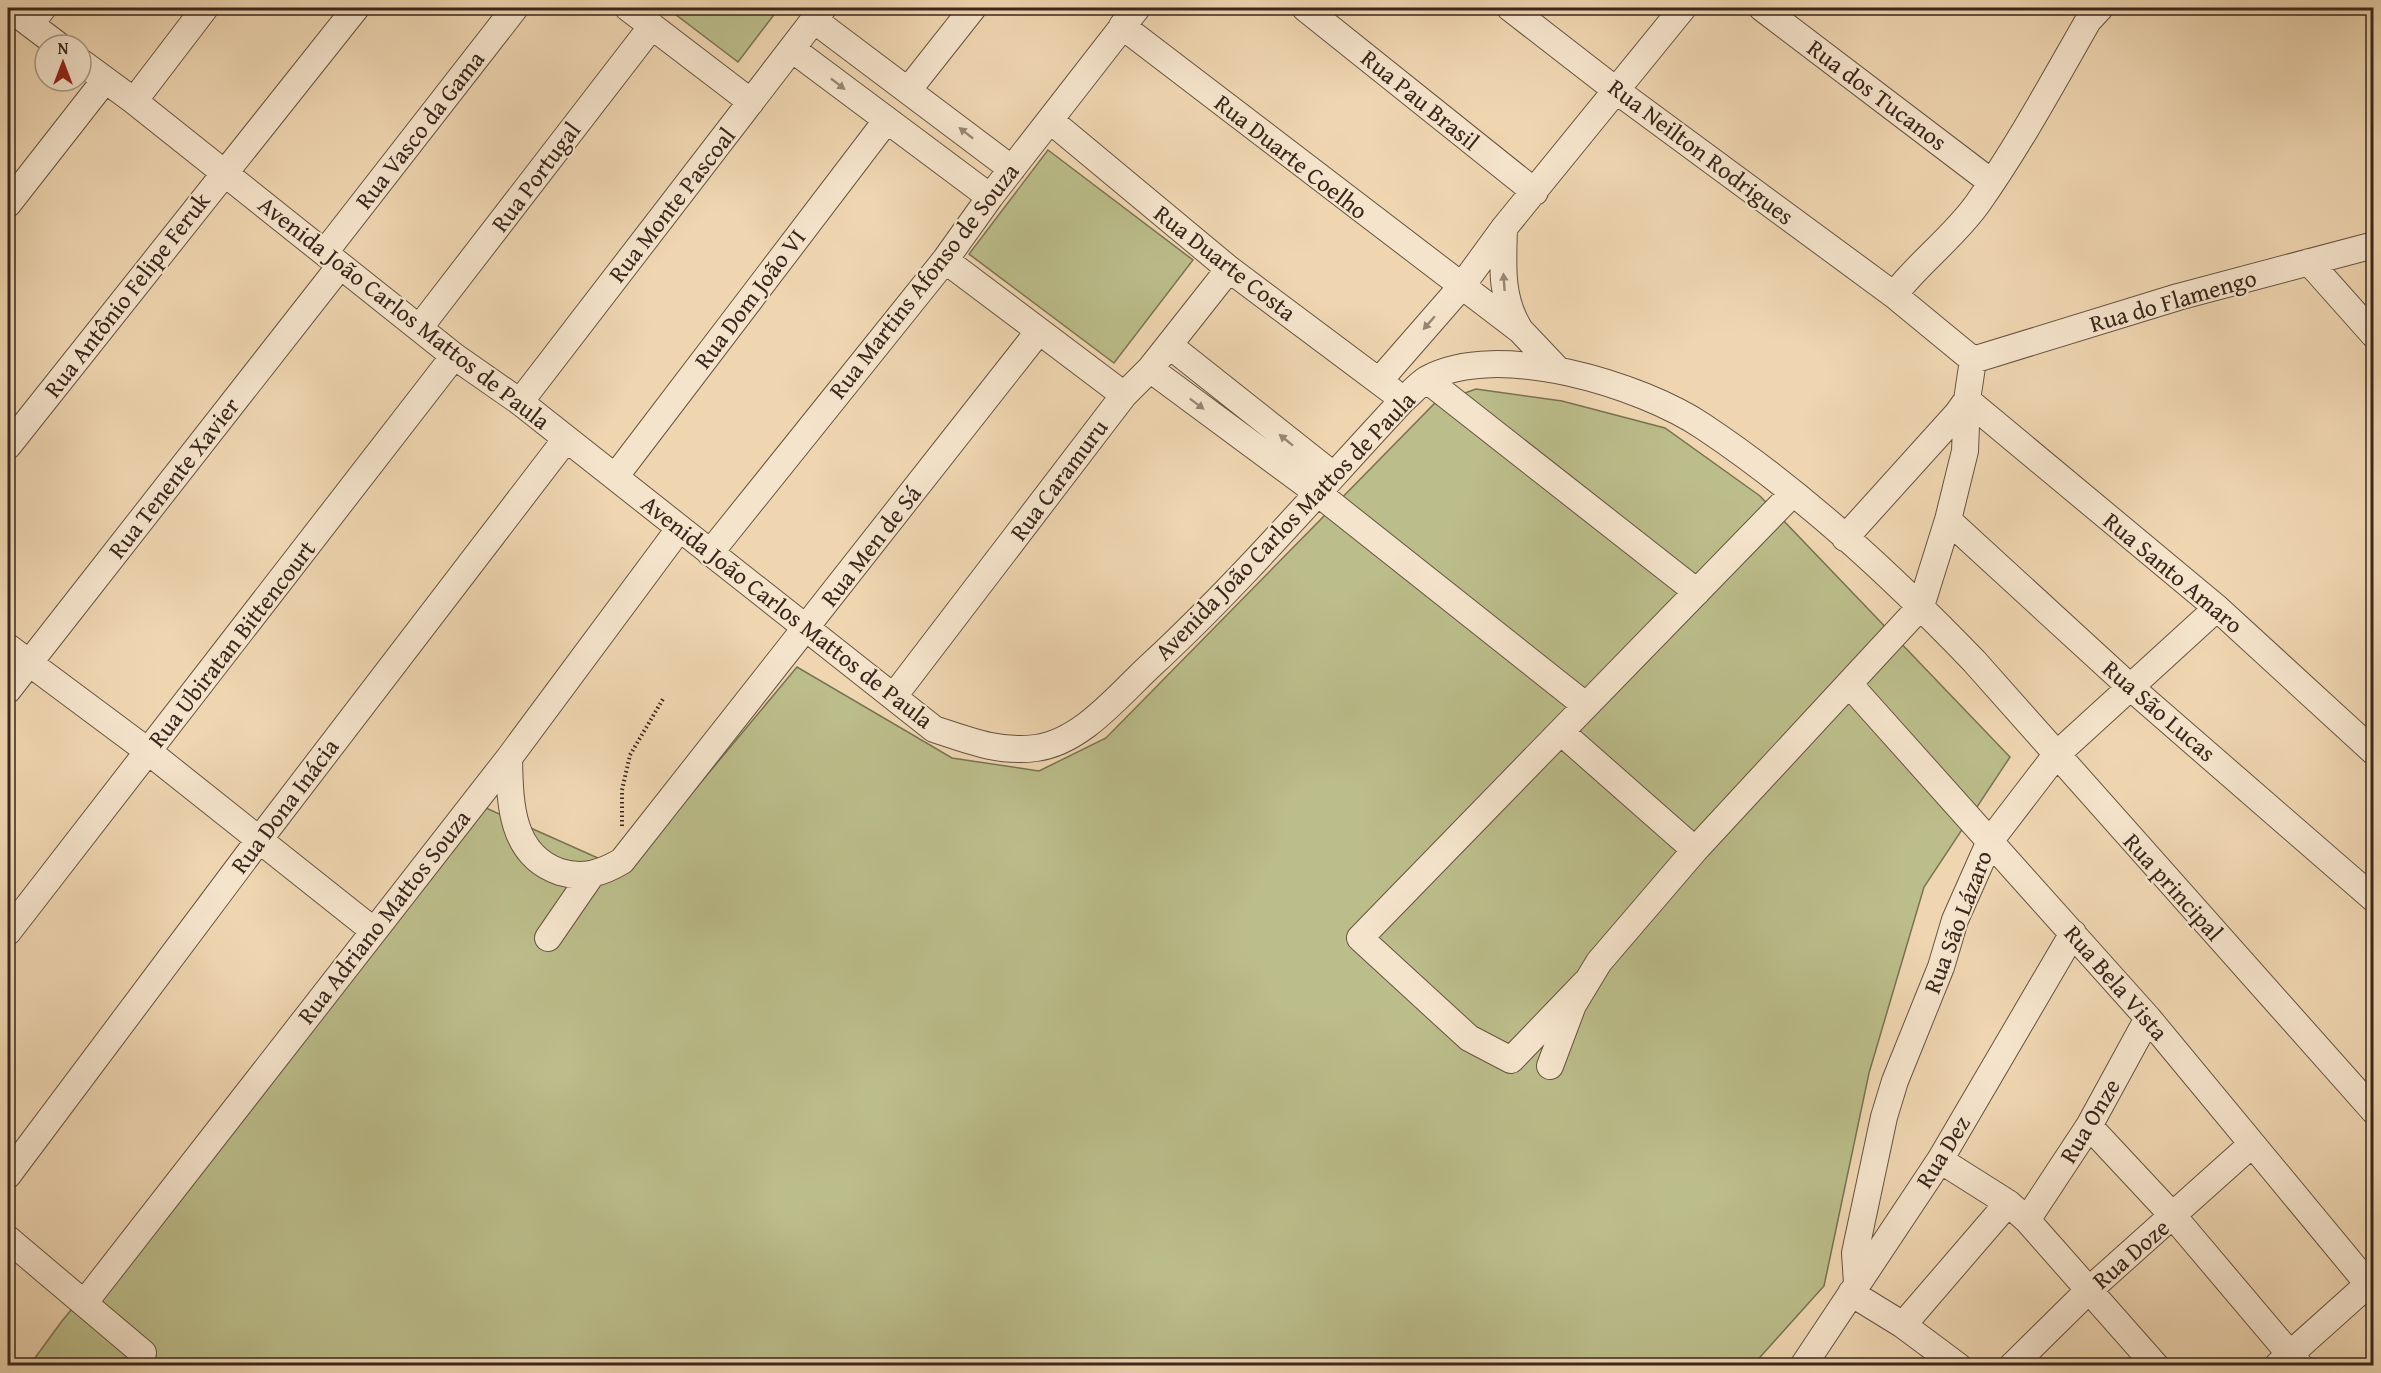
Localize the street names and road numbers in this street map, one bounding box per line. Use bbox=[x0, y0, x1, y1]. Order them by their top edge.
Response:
street label: Rua dos Tucanos bbox=[1800, 30, 1955, 159]
street label: Rua Pau Brasil bbox=[1354, 41, 1487, 159]
street label: Rua Vasco da Gama bbox=[347, 43, 493, 216]
street label: Rua Neilton Rodrigues bbox=[1601, 70, 1802, 233]
street label: Rua Duarte Coelho bbox=[1207, 85, 1375, 228]
street label: Rua Portugal bbox=[483, 114, 589, 239]
street label: Rua Monte Pascoal bbox=[600, 119, 744, 290]
street label: Rua Martins Afonso de Souza bbox=[820, 155, 1027, 406]
street label: Rua Antônio Felipe Feruk bbox=[35, 184, 218, 405]
street label: Avenida João Carlos Mattos de Paula bbox=[251, 187, 558, 438]
street label: Rua Duarte Costa bbox=[1147, 196, 1304, 330]
street label: Rua Dom João VI bbox=[685, 222, 814, 376]
street label: Rua do Flamengo bbox=[2085, 260, 2260, 341]
street label: Avenida João Carlos Mattos de Paula bbox=[1146, 383, 1423, 668]
street label: Rua Tenente Xavier bbox=[99, 390, 248, 566]
street label: Rua Caramuru bbox=[1001, 412, 1116, 548]
street label: Rua Men de Sá bbox=[812, 477, 930, 614]
street label: Avenida João Carlos Mattos de Paula bbox=[634, 486, 941, 737]
street label: Rua Santo Amaro bbox=[2096, 504, 2251, 642]
street label: Rua Ubiratan Bittencourt bbox=[140, 532, 324, 755]
street label: Rua São Lucas bbox=[2095, 651, 2224, 770]
street label: Rua Dona Inácia bbox=[222, 730, 348, 881]
street label: Rua Adriano Mattos Souza bbox=[289, 802, 479, 1031]
street label: Rua principal bbox=[2115, 825, 2232, 949]
street label: Rua São Lázaro bbox=[1914, 845, 2001, 998]
street label: Rua Bela Vista bbox=[2056, 917, 2177, 1049]
street label: Rua Onze bbox=[2051, 1072, 2129, 1170]
street label: Rua Dez bbox=[1907, 1109, 1979, 1195]
street label: Rua Doze bbox=[2084, 1210, 2177, 1297]

